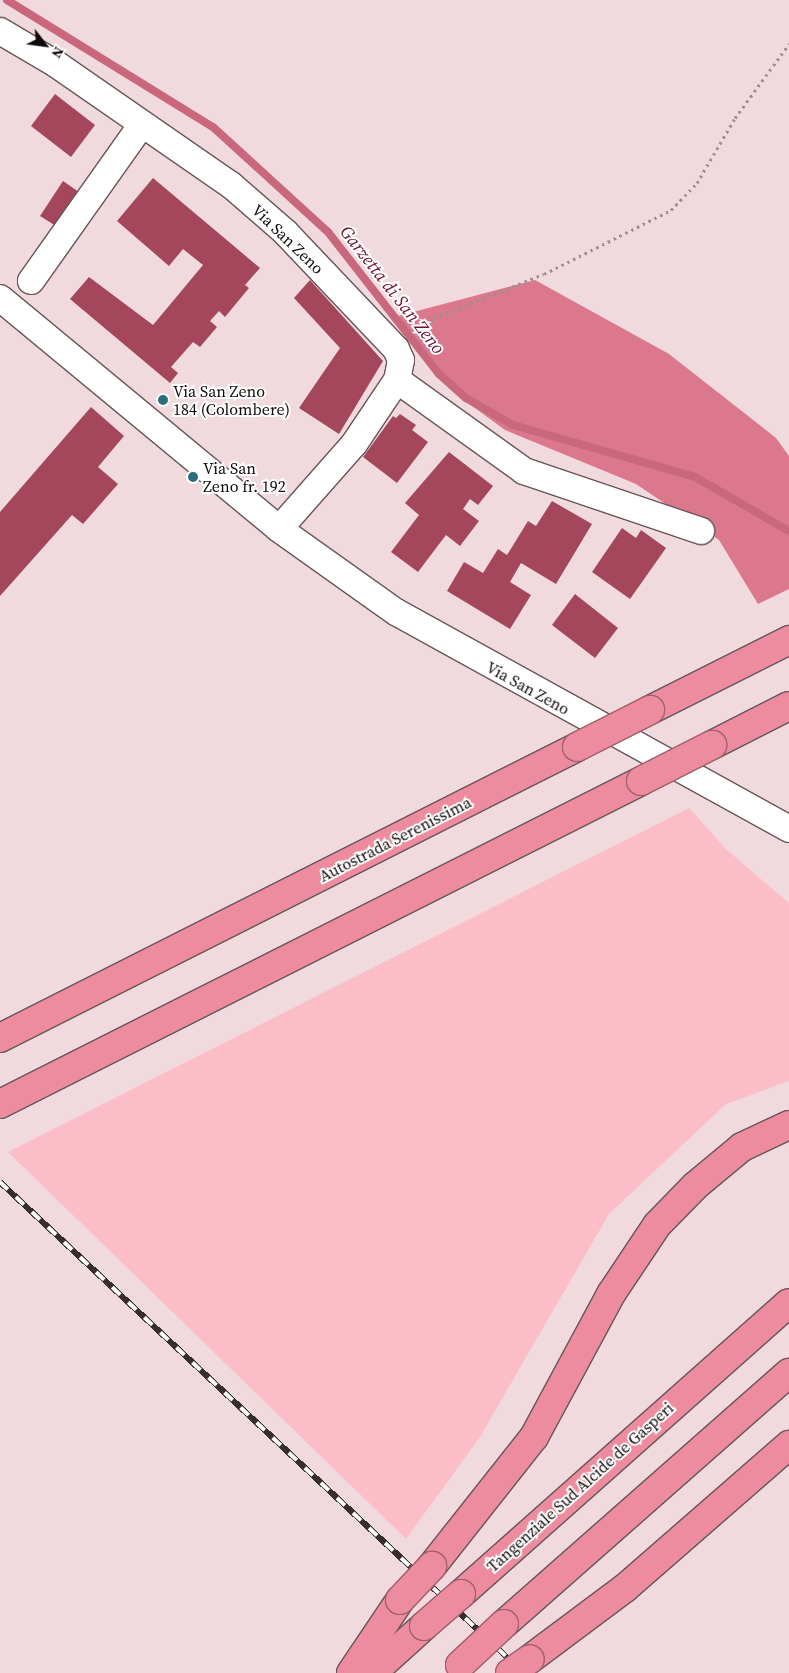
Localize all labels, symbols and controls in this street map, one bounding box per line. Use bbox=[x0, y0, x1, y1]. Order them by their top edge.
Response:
north arrow bbox=[20, 20, 70, 70]
text: N bbox=[47, 43, 69, 62]
street label: Via San Zeno bbox=[248, 200, 328, 278]
water label: Garzetta di San Zeno bbox=[335, 222, 449, 358]
place label: Via San Zeno 184 (Colombere) bbox=[173, 381, 290, 419]
marker: Via San Zeno 184 (Colombere) bbox=[157, 394, 169, 406]
place label: Via San Zeno fr. 192 bbox=[203, 458, 286, 496]
marker: Via San Zeno fr. 192 bbox=[187, 471, 199, 483]
street label: Via San Zeno bbox=[483, 657, 573, 719]
street label: Autostrada Serenissima bbox=[316, 792, 474, 886]
street label: Tangenziale Sud Alcide de Gasperi bbox=[483, 1398, 677, 1576]

